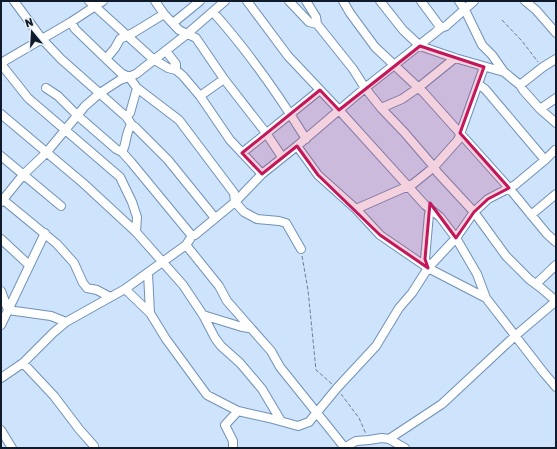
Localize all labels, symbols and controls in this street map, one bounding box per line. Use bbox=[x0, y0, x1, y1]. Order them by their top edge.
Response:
north arrow bbox=[12, 12, 52, 52]
text: N bbox=[23, 16, 35, 30]

